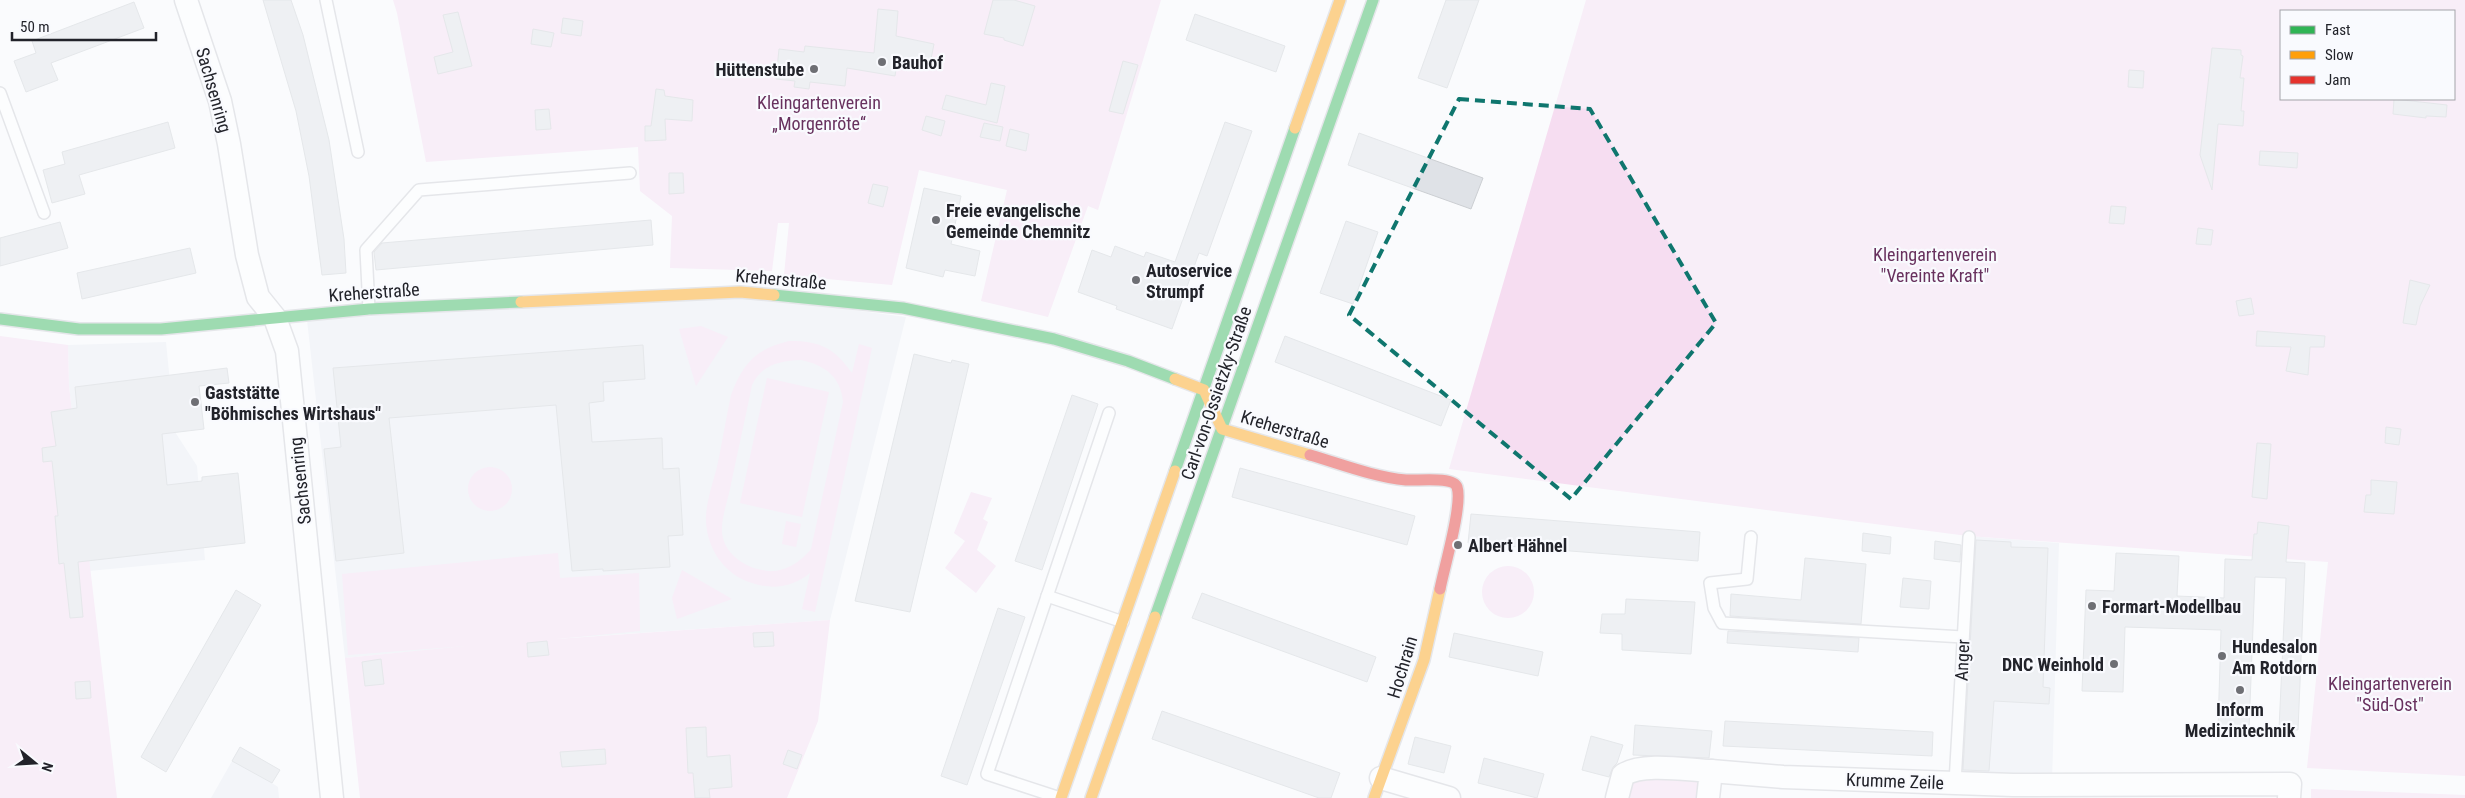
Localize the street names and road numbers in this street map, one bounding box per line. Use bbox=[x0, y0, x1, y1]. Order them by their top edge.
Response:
street label: Sachsenring bbox=[192, 45, 236, 135]
street label: Kreherstraße bbox=[735, 265, 827, 293]
street label: Kreherstraße bbox=[328, 278, 420, 306]
street label: Carl-von-Ossietzky-Straße bbox=[1176, 304, 1256, 482]
street label: Kreherstraße bbox=[1238, 406, 1332, 452]
street label: Sachsenring bbox=[285, 436, 315, 526]
street label: Hochrain bbox=[1383, 633, 1421, 701]
street label: Anger bbox=[1950, 638, 1974, 681]
street label: Krumme Zeile bbox=[1846, 769, 1944, 793]

